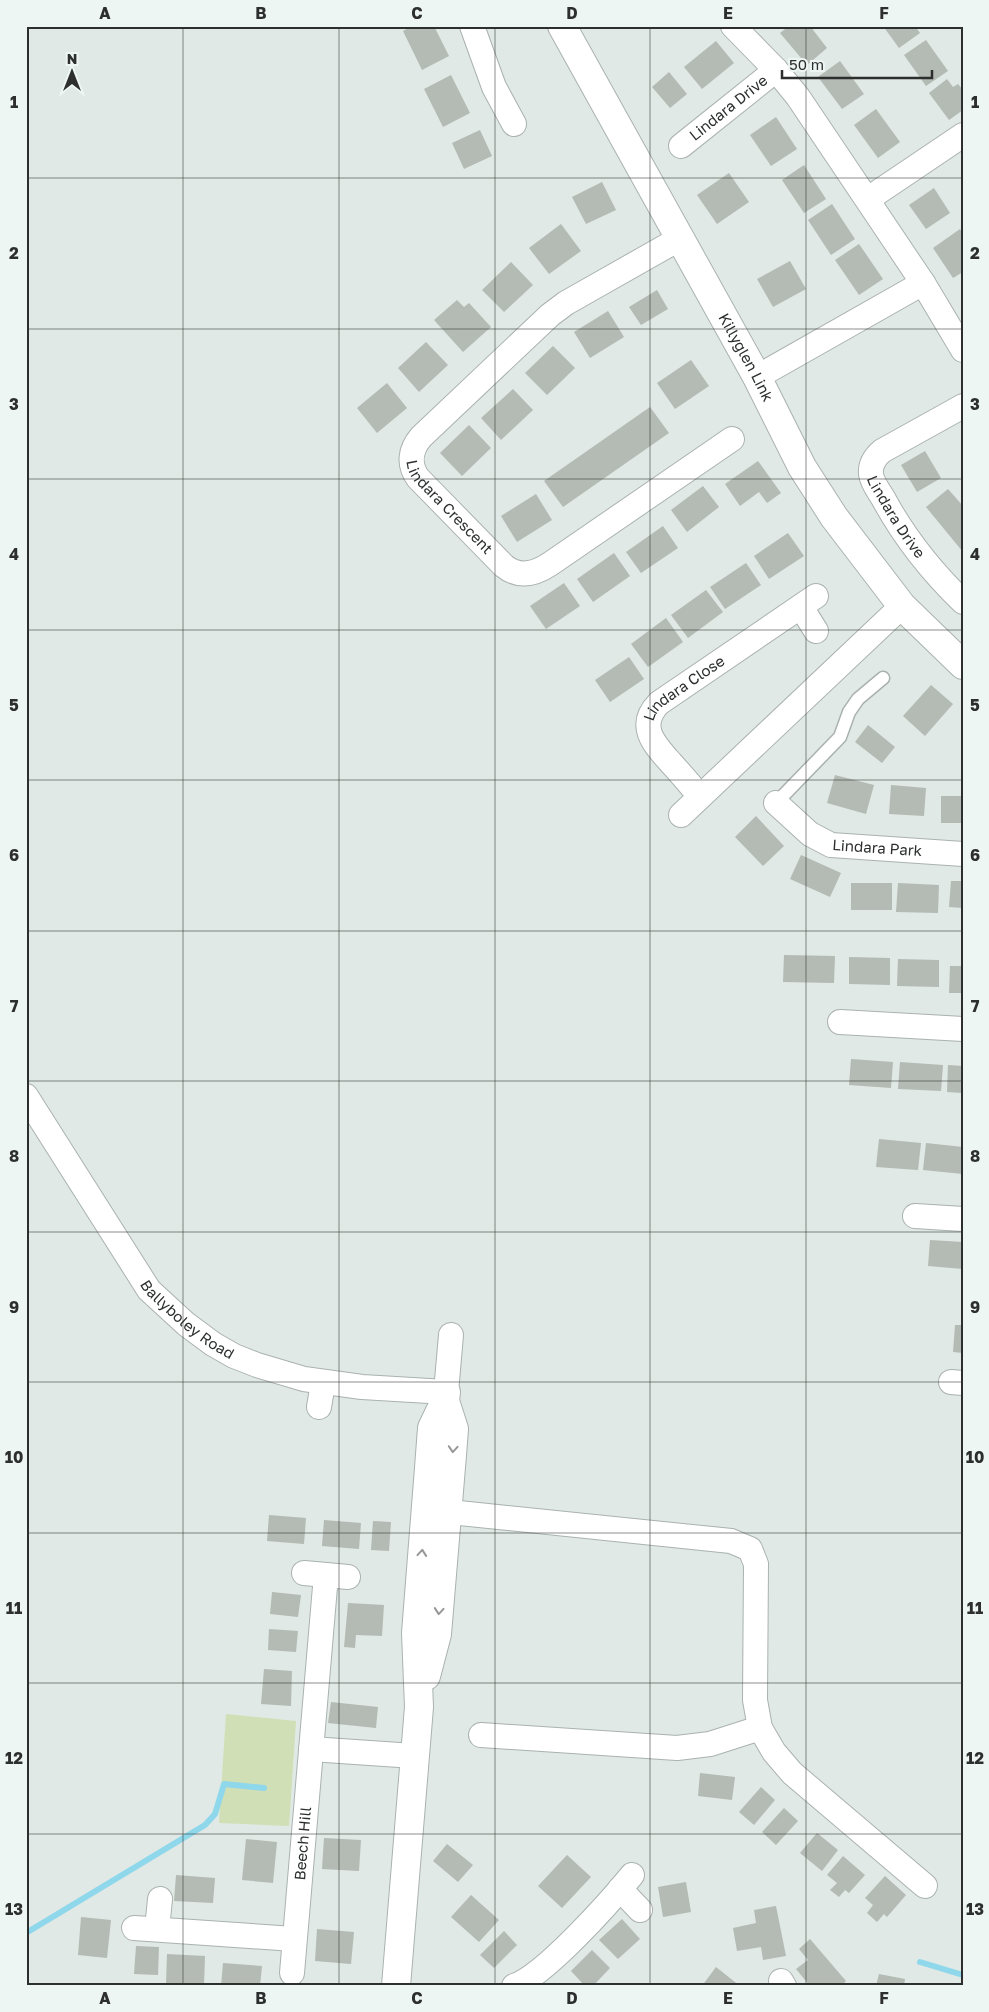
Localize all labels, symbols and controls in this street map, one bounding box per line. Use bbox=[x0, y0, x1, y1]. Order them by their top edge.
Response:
text: A bbox=[99, 3, 111, 23]
text: B bbox=[255, 3, 267, 23]
text: C bbox=[411, 3, 423, 23]
text: D bbox=[566, 3, 578, 23]
text: E bbox=[723, 3, 733, 23]
text: F bbox=[879, 3, 889, 23]
north arrow bbox=[48, 48, 98, 98]
scale bar bbox=[782, 48, 932, 80]
text: N bbox=[67, 50, 77, 67]
text: 50 m bbox=[789, 55, 824, 73]
street label: Lindara Drive bbox=[685, 70, 771, 144]
text: 1 bbox=[10, 92, 18, 112]
text: 1 bbox=[971, 92, 979, 112]
text: 2 bbox=[9, 243, 19, 263]
text: 2 bbox=[970, 243, 980, 263]
street label: Killyglen Link bbox=[715, 310, 778, 405]
text: 3 bbox=[9, 394, 19, 414]
text: 3 bbox=[970, 394, 980, 414]
street label: Lindara Crescent bbox=[403, 458, 497, 557]
street label: Lindara Drive bbox=[864, 473, 930, 562]
text: 4 bbox=[9, 544, 19, 564]
text: 4 bbox=[970, 544, 980, 564]
street label: Lindara Close bbox=[639, 651, 728, 723]
text: 5 bbox=[9, 695, 19, 715]
text: 5 bbox=[970, 695, 980, 715]
street label: Lindara Park bbox=[832, 835, 923, 859]
text: 6 bbox=[9, 845, 19, 865]
text: 6 bbox=[970, 845, 980, 865]
text: 7 bbox=[10, 996, 19, 1016]
text: 7 bbox=[971, 996, 980, 1016]
text: 8 bbox=[9, 1146, 19, 1166]
text: 8 bbox=[970, 1146, 980, 1166]
street label: Ballyboley Road bbox=[137, 1276, 238, 1362]
text: 9 bbox=[9, 1297, 19, 1317]
text: 9 bbox=[970, 1297, 980, 1317]
one-way arrow bbox=[447, 1445, 458, 1453]
text: 10 bbox=[5, 1447, 23, 1467]
text: 10 bbox=[966, 1447, 984, 1467]
one-way arrow bbox=[416, 1549, 427, 1557]
text: 11 bbox=[6, 1598, 22, 1618]
text: 11 bbox=[967, 1598, 983, 1618]
one-way arrow bbox=[434, 1607, 445, 1615]
text: 12 bbox=[5, 1748, 23, 1768]
text: 12 bbox=[966, 1748, 984, 1768]
street label: Beech Hill bbox=[290, 1806, 314, 1881]
text: 13 bbox=[5, 1899, 23, 1919]
text: 13 bbox=[966, 1899, 984, 1919]
text: A bbox=[99, 1988, 111, 2008]
text: B bbox=[255, 1988, 267, 2008]
text: C bbox=[411, 1988, 423, 2008]
text: D bbox=[566, 1988, 578, 2008]
text: E bbox=[723, 1988, 733, 2008]
text: F bbox=[879, 1988, 889, 2008]

